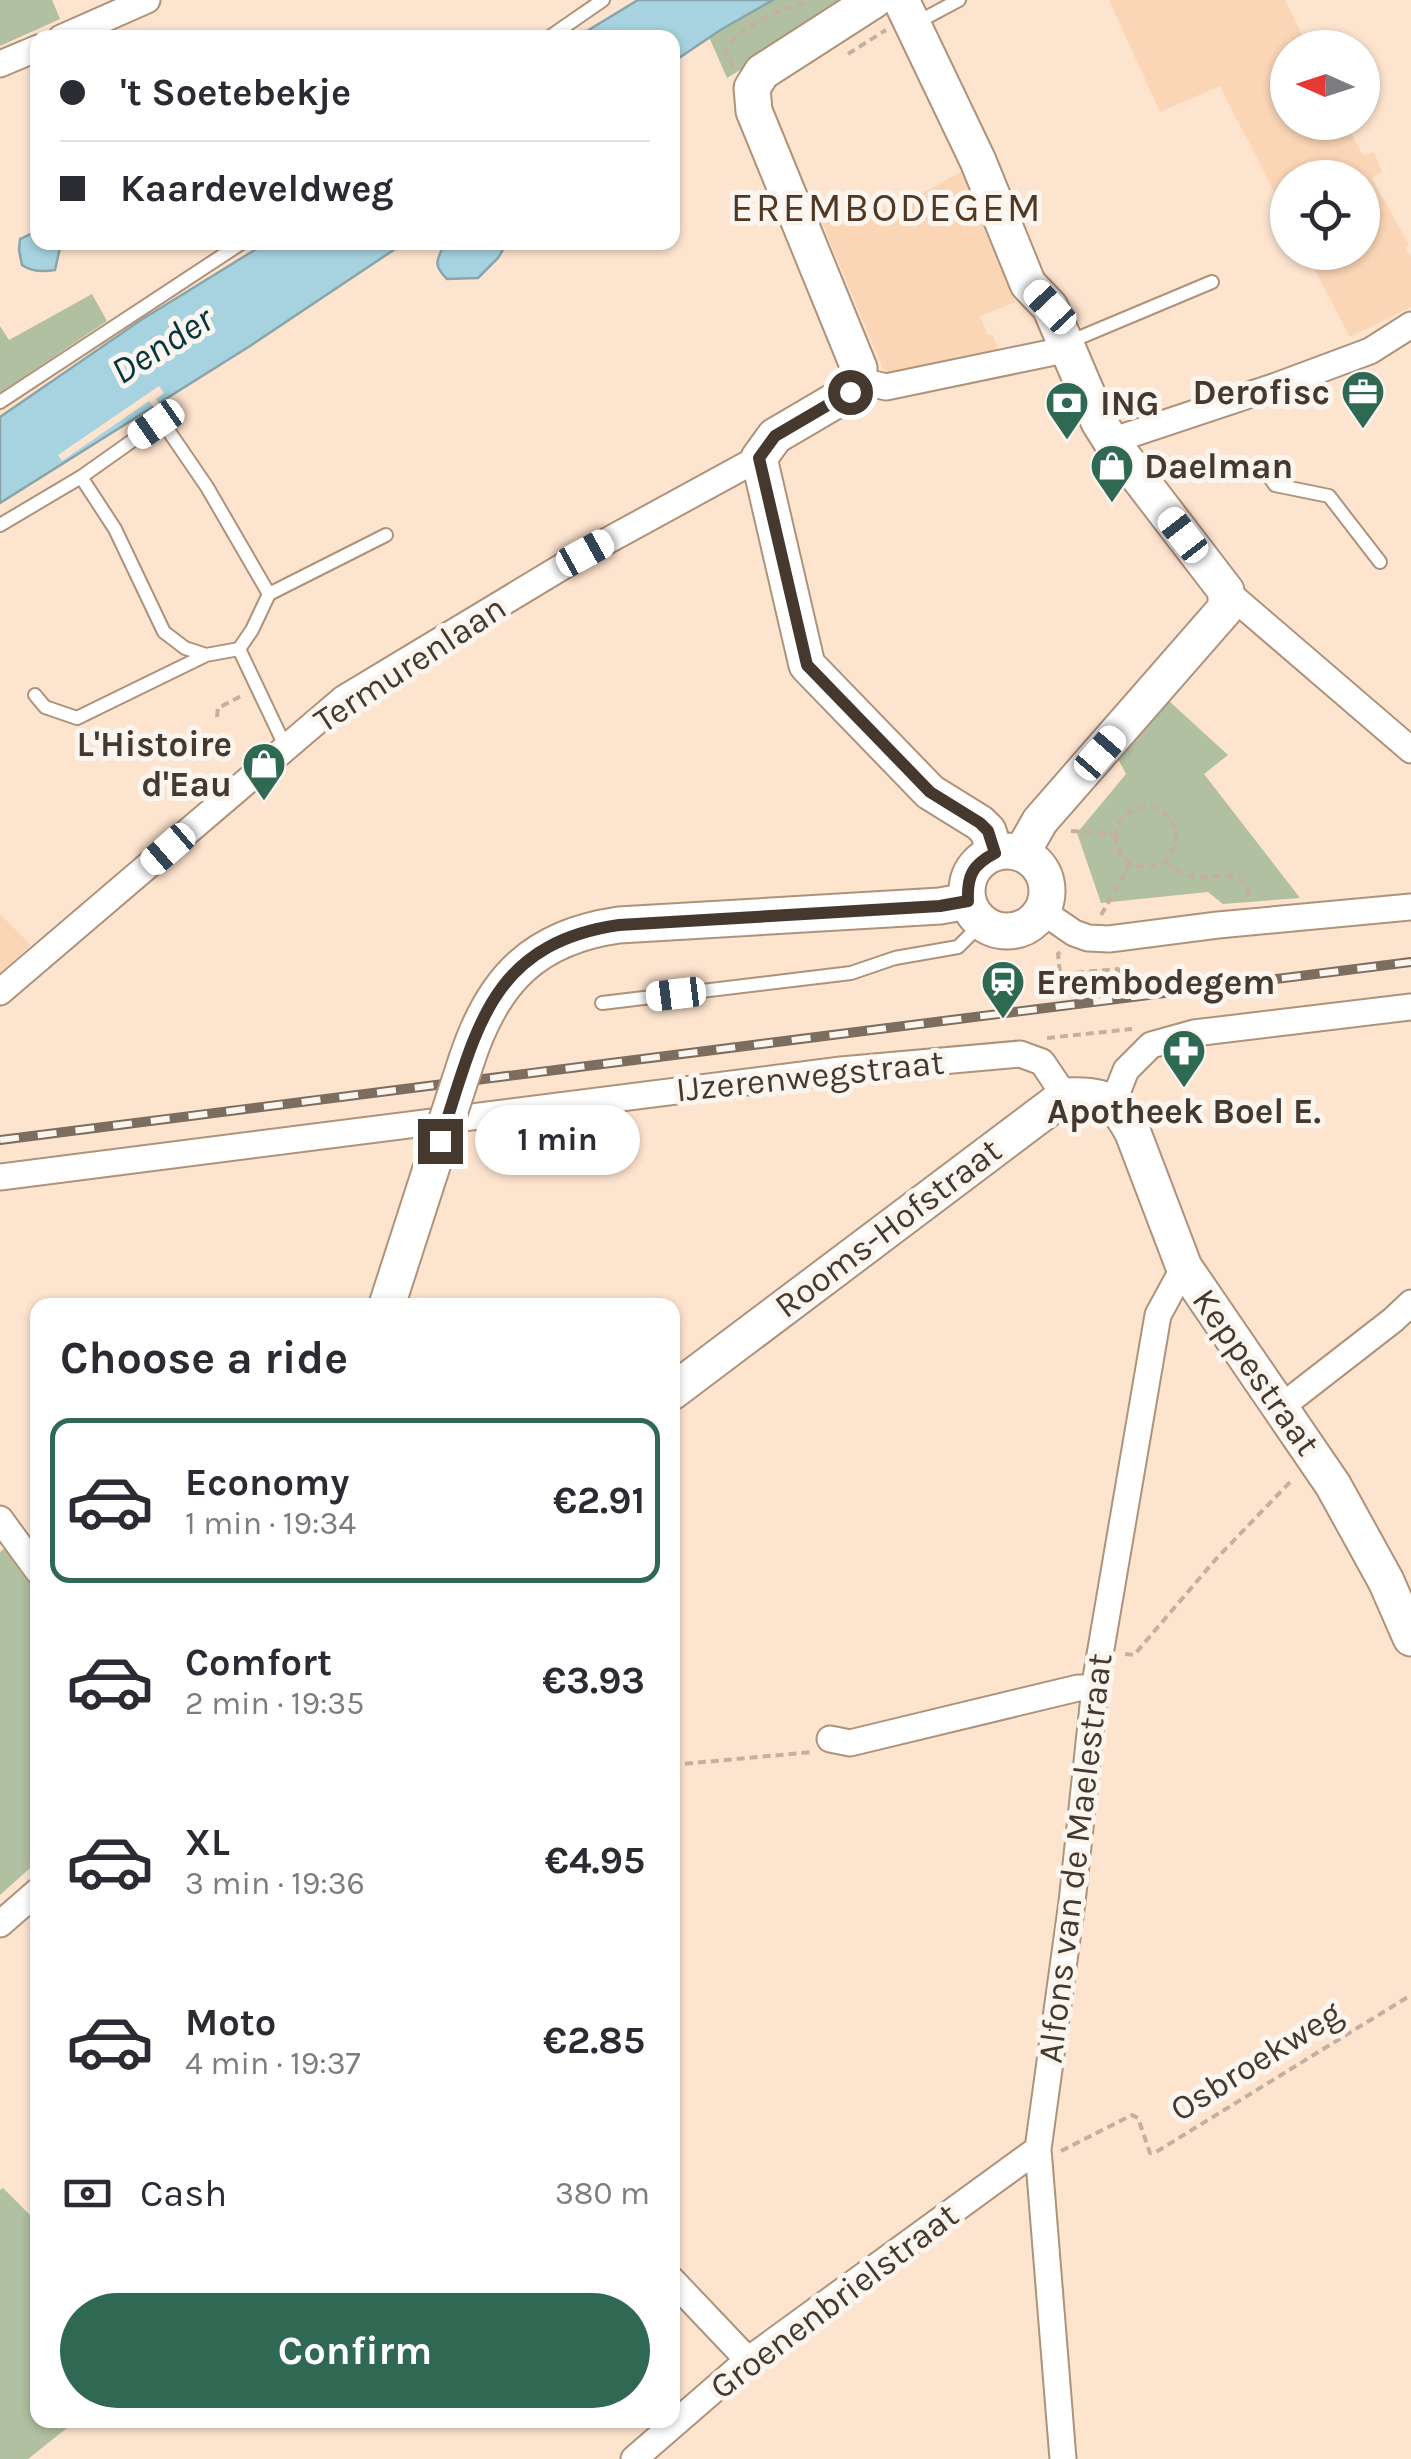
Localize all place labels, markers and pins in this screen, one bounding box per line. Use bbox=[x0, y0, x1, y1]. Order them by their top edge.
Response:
office icon: Derofisc bbox=[1340, 369, 1386, 430]
place label: Derofisc bbox=[1193, 372, 1330, 413]
bank icon: ING bbox=[1044, 380, 1090, 441]
place label: ING bbox=[1100, 383, 1159, 424]
shop icon: Daelman bbox=[1089, 443, 1135, 504]
place label: Daelman bbox=[1144, 446, 1293, 487]
place label: L'Histoire d'Eau bbox=[76, 724, 232, 805]
shop icon: L'Histoire d'Eau bbox=[241, 741, 287, 802]
station icon: Erembodegem bbox=[980, 959, 1026, 1020]
place label: Erembodegem bbox=[1036, 962, 1276, 1004]
pharmacy icon: Apotheek Boel E. bbox=[1161, 1028, 1207, 1089]
place label: Apotheek Boel E. bbox=[1047, 1091, 1321, 1132]

